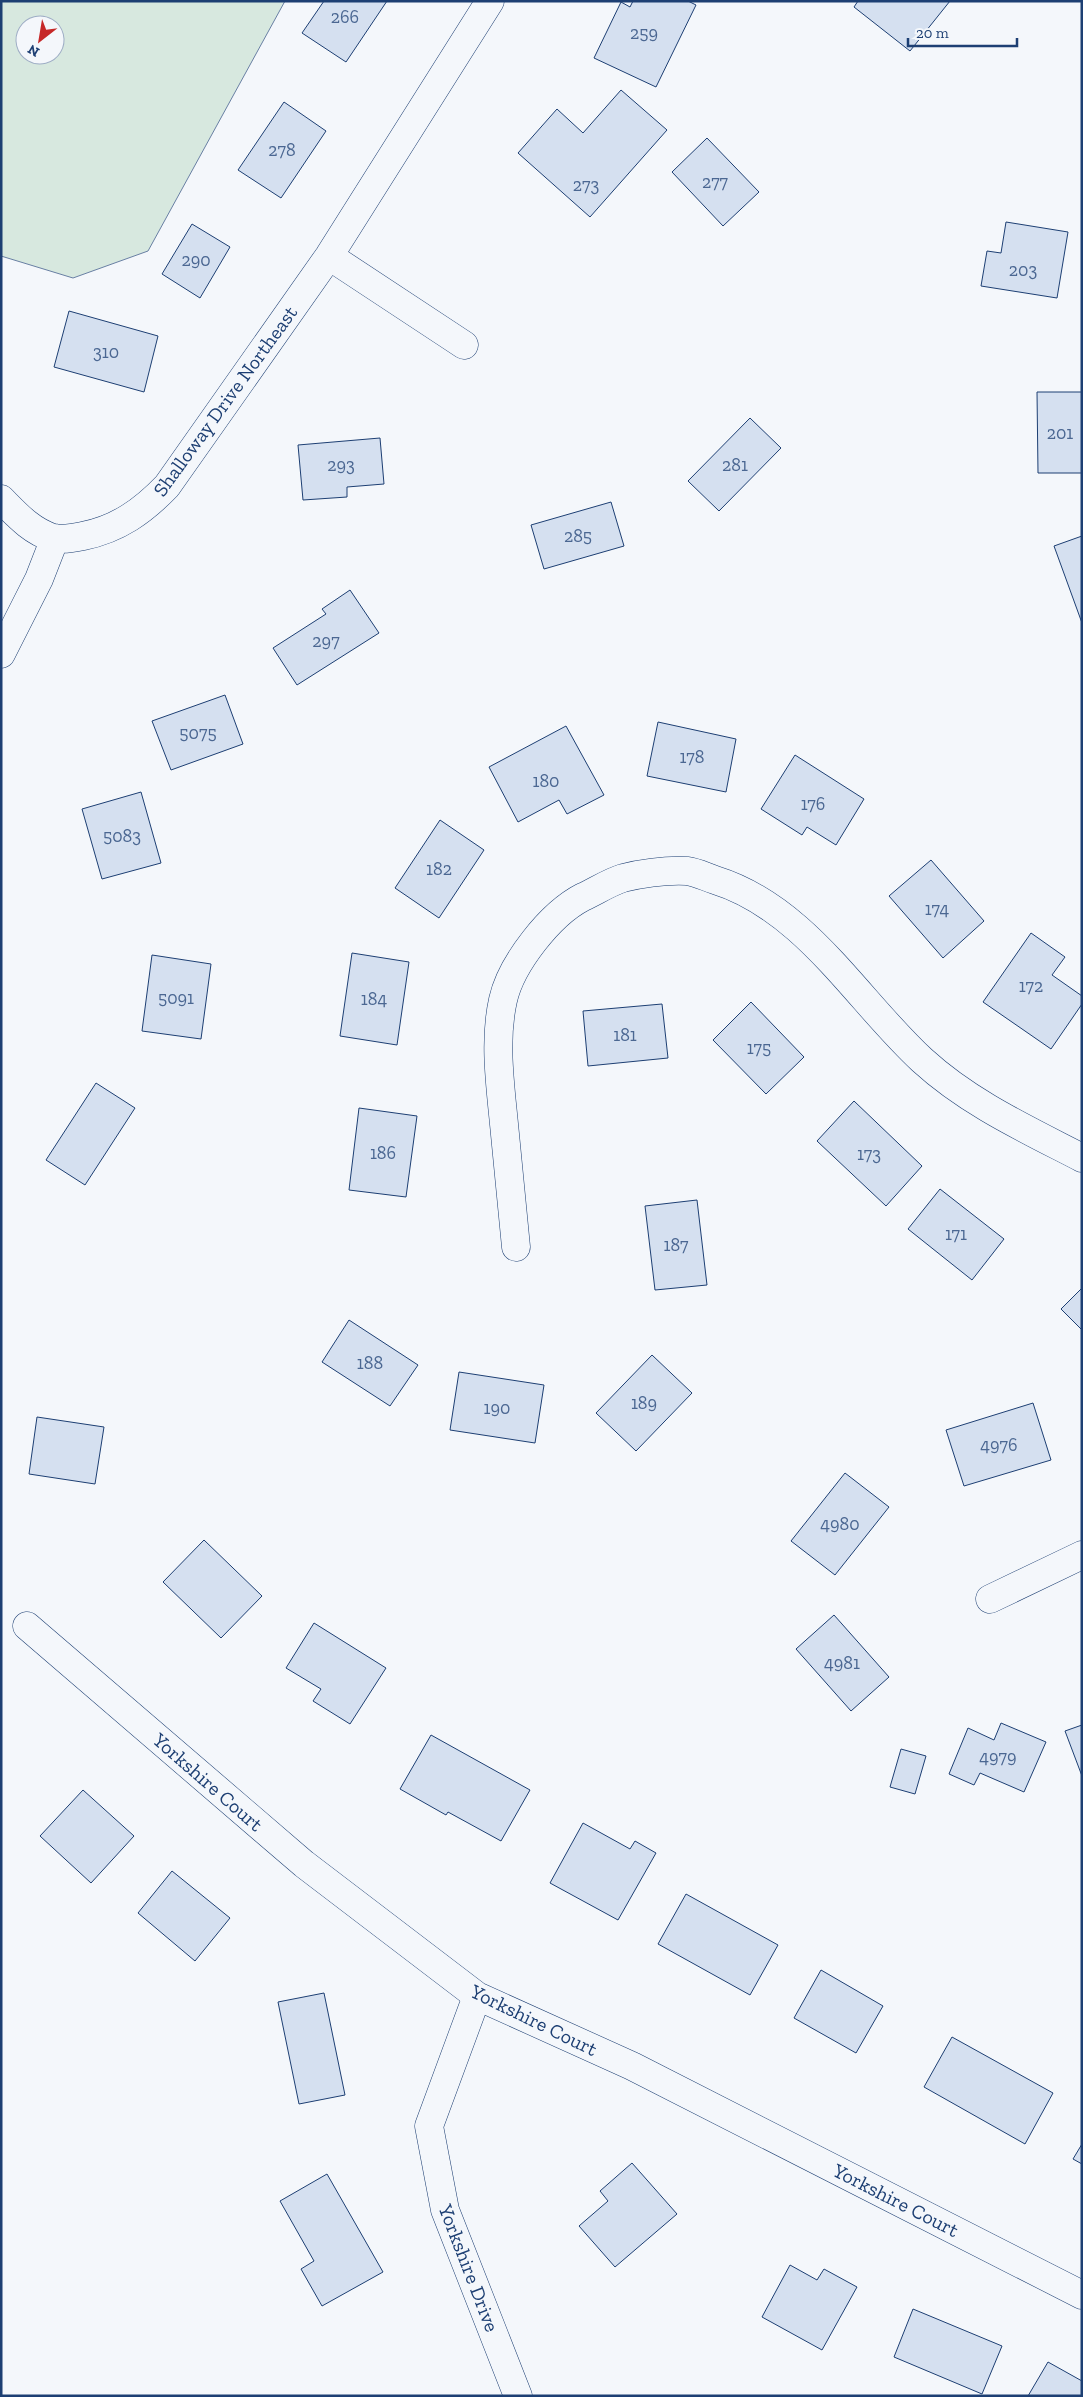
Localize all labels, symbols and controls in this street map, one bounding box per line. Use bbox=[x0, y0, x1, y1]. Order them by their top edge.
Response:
house number: 266 bbox=[331, 6, 359, 28]
north arrow bbox=[15, 15, 65, 65]
scale bar bbox=[908, 15, 1017, 47]
house number: 259 bbox=[630, 22, 658, 44]
text: 20 m bbox=[916, 24, 949, 42]
text: N bbox=[24, 41, 43, 61]
house number: 278 bbox=[268, 139, 296, 161]
house number: 277 bbox=[702, 171, 729, 193]
house number: 273 bbox=[573, 174, 599, 196]
house number: 290 bbox=[181, 249, 211, 271]
house number: 203 bbox=[1009, 259, 1037, 281]
street label: Shalloway Drive Northeast bbox=[148, 301, 302, 501]
house number: 310 bbox=[93, 341, 119, 363]
house number: 201 bbox=[1047, 422, 1073, 444]
house number: 293 bbox=[327, 454, 355, 476]
house number: 281 bbox=[722, 454, 748, 476]
house number: 285 bbox=[564, 525, 592, 547]
house number: 297 bbox=[312, 630, 340, 652]
house number: 5075 bbox=[179, 722, 217, 744]
house number: 178 bbox=[680, 746, 704, 768]
house number: 180 bbox=[533, 770, 559, 792]
house number: 176 bbox=[801, 793, 825, 815]
house number: 5083 bbox=[103, 825, 141, 847]
house number: 182 bbox=[426, 858, 452, 880]
house number: 174 bbox=[925, 898, 949, 920]
house number: 172 bbox=[1019, 975, 1043, 997]
house number: 5091 bbox=[158, 987, 194, 1009]
house number: 184 bbox=[361, 988, 387, 1010]
house number: 181 bbox=[613, 1024, 637, 1046]
house number: 175 bbox=[747, 1037, 771, 1059]
house number: 186 bbox=[370, 1142, 396, 1164]
house number: 173 bbox=[857, 1143, 881, 1165]
house number: 171 bbox=[945, 1223, 967, 1245]
house number: 187 bbox=[663, 1234, 689, 1256]
house number: 188 bbox=[357, 1352, 383, 1374]
house number: 189 bbox=[631, 1392, 657, 1414]
house number: 190 bbox=[484, 1397, 510, 1419]
house number: 4976 bbox=[980, 1434, 1018, 1456]
house number: 4980 bbox=[820, 1513, 860, 1535]
house number: 4981 bbox=[824, 1652, 860, 1674]
street label: Yorkshire Court bbox=[147, 1727, 268, 1837]
house number: 4979 bbox=[979, 1746, 1017, 1768]
street label: Yorkshire Court bbox=[466, 1979, 602, 2061]
street label: Yorkshire Court bbox=[828, 2158, 963, 2242]
street label: Yorkshire Drive bbox=[433, 2200, 504, 2335]

